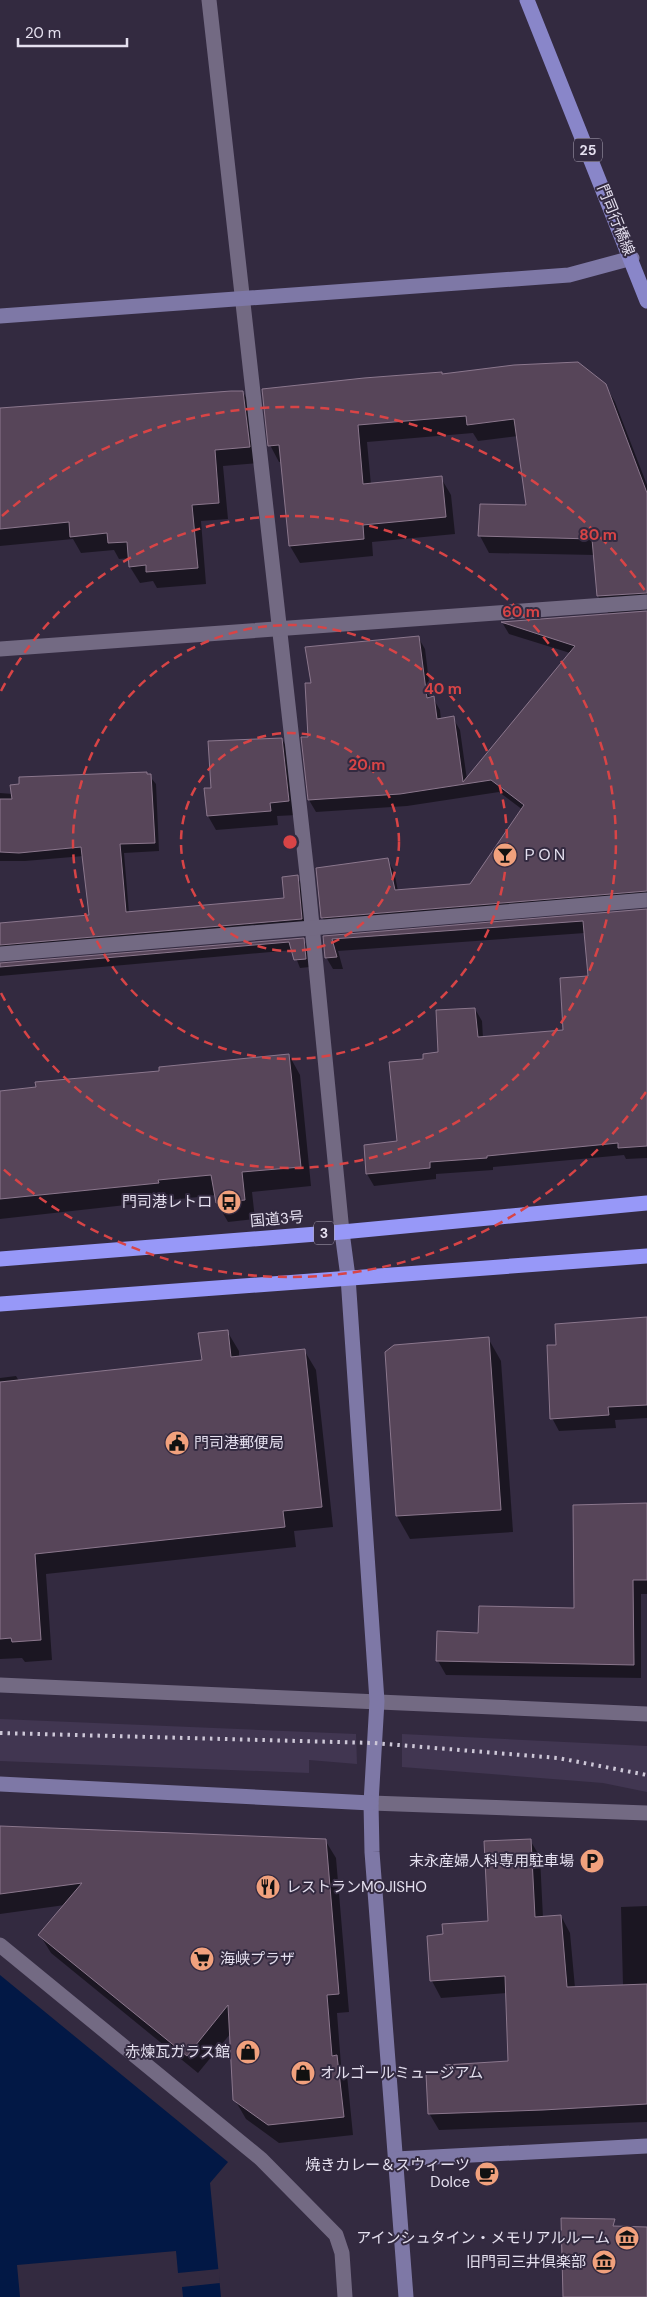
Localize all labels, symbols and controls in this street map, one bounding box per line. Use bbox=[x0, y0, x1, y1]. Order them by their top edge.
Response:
scale bar bbox=[18, 15, 126, 47]
text: 20 m bbox=[25, 23, 61, 43]
road number: 25 bbox=[574, 138, 602, 162]
street label: 門司行橋線 bbox=[593, 181, 639, 259]
text: 80 m bbox=[579, 525, 617, 545]
text: 60 m bbox=[502, 602, 540, 622]
text: 40 m bbox=[424, 679, 462, 699]
text: 20 m bbox=[349, 755, 385, 775]
centre of rings bbox=[281, 833, 299, 851]
bar icon: ＰＯＮ bbox=[492, 842, 518, 868]
place label: ＰＯＮ bbox=[522, 845, 567, 865]
bus stop icon: 門司港レトロ bbox=[216, 1189, 242, 1215]
place label: 門司港レトロ bbox=[122, 1192, 212, 1212]
street label: 国道3号 bbox=[249, 1207, 305, 1231]
road number: 3 bbox=[314, 1222, 334, 1244]
public building icon: 門司港郵便局 bbox=[164, 1430, 190, 1456]
place label: 門司港郵便局 bbox=[194, 1433, 284, 1453]
parking icon: 末永産婦人科専用駐車場 bbox=[579, 1848, 605, 1874]
place label: 末永産婦人科専用駐車場 bbox=[409, 1851, 574, 1871]
restaurant icon: レストランMOJISHO bbox=[255, 1874, 281, 1900]
place label: レストランMOJISHO bbox=[286, 1877, 427, 1897]
supermarket icon: 海峡プラザ bbox=[189, 1946, 215, 1972]
place label: 海峡プラザ bbox=[220, 1949, 295, 1969]
shop icon: 赤煉瓦ガラス館 bbox=[235, 2039, 261, 2065]
place label: 赤煉瓦ガラス館 bbox=[125, 2042, 230, 2062]
shop icon: オルゴールミュージアム bbox=[290, 2060, 316, 2086]
place label: オルゴールミュージアム bbox=[320, 2063, 483, 2083]
place label: 焼きカレー＆スウィーツ Dolce bbox=[305, 2155, 470, 2192]
cafe icon: 焼きカレー＆スウィーツ Dolce bbox=[474, 2161, 500, 2187]
museum icon: アインシュタイン・メモリアルルーム bbox=[614, 2225, 640, 2251]
place label: アインシュタイン・メモリアルルーム bbox=[356, 2228, 610, 2248]
museum icon: 旧門司三井倶楽部 bbox=[591, 2249, 617, 2275]
place label: 旧門司三井倶楽部 bbox=[466, 2252, 586, 2272]

